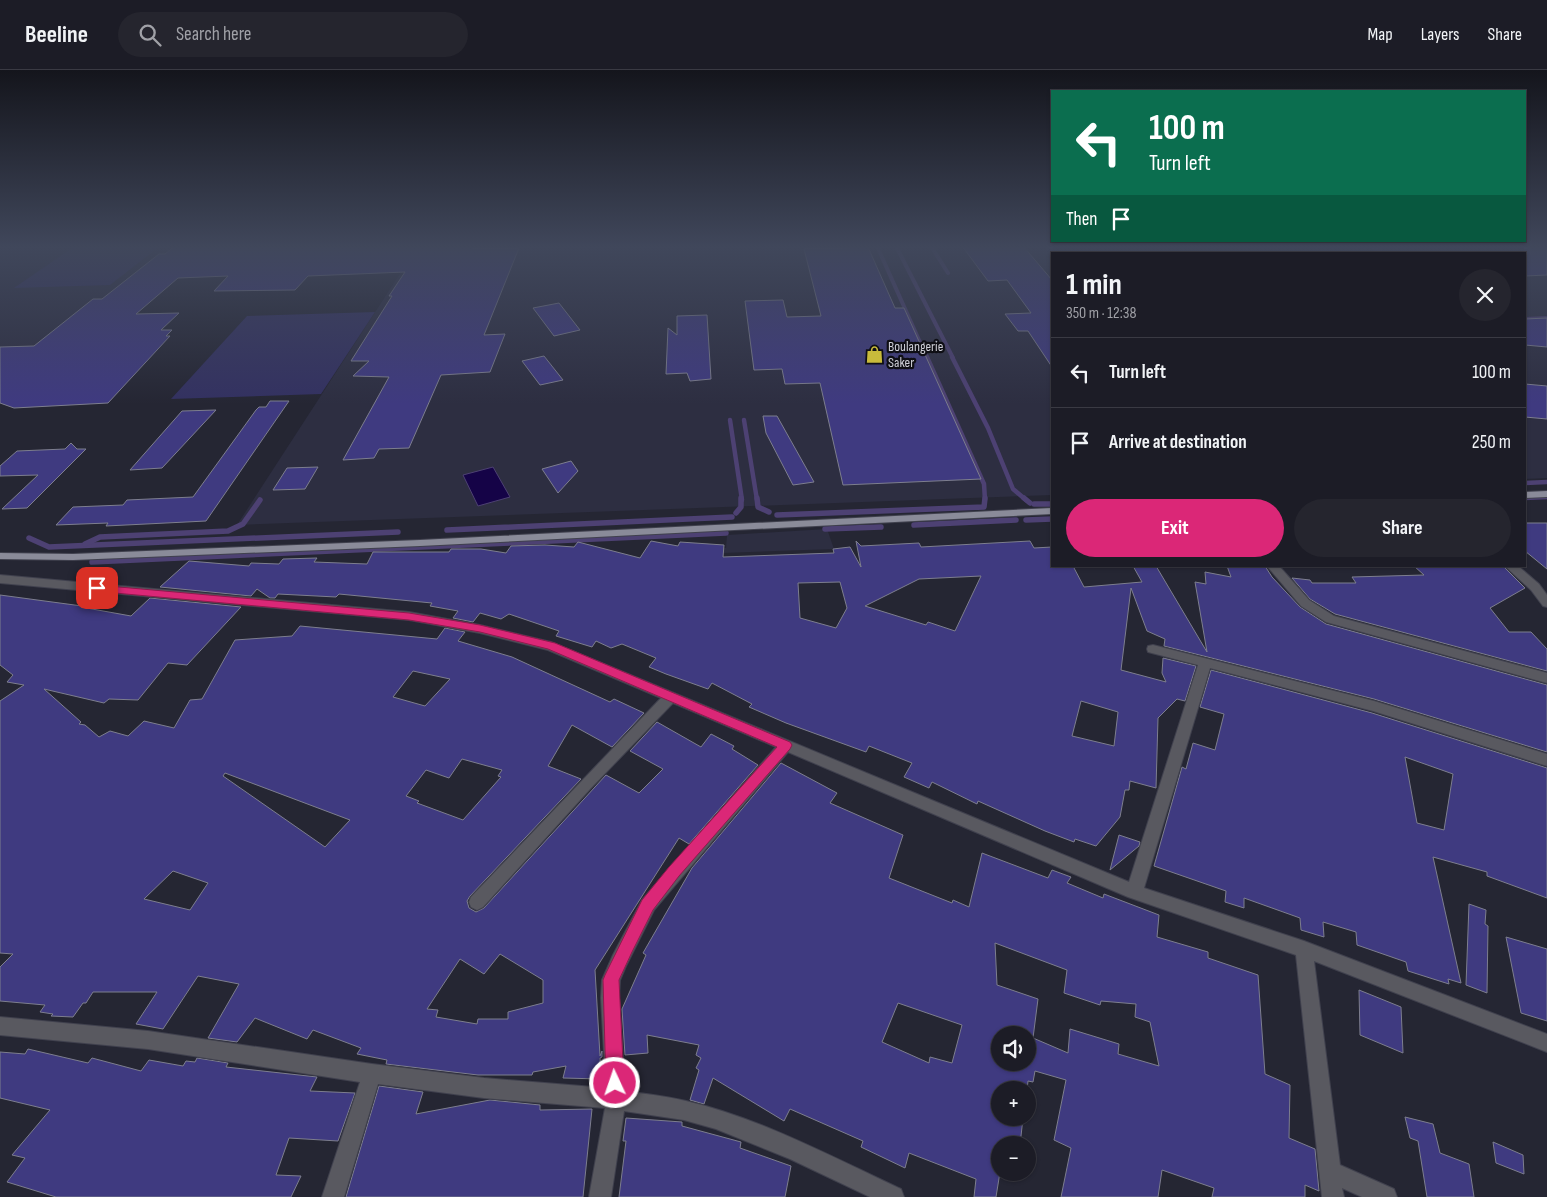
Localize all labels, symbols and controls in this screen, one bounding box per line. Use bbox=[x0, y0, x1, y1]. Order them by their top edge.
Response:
search box bbox=[118, 12, 468, 57]
text: Beeline bbox=[25, 20, 88, 49]
icon: search bbox=[136, 21, 164, 49]
text: Search here bbox=[176, 23, 251, 46]
text: Map bbox=[1368, 24, 1393, 45]
text: Layers bbox=[1421, 24, 1460, 45]
text: Share bbox=[1488, 24, 1522, 45]
text: 100 m bbox=[1149, 107, 1225, 150]
icon: left bbox=[1066, 110, 1131, 175]
text: Turn left bbox=[1149, 150, 1211, 177]
icon: arrive bbox=[1107, 205, 1135, 233]
text: Then bbox=[1066, 208, 1097, 231]
text: 1 min bbox=[1066, 267, 1122, 303]
button: close bbox=[1459, 269, 1511, 321]
text: 350 m · 12:38 bbox=[1066, 304, 1136, 323]
place label: Boulangerie Saker bbox=[888, 338, 943, 371]
shop icon: Boulangerie Saker bbox=[864, 344, 884, 364]
icon: left bbox=[1066, 359, 1094, 387]
text: Turn left bbox=[1109, 361, 1166, 384]
text: 100 m bbox=[1472, 361, 1511, 384]
icon: arrive bbox=[1066, 429, 1094, 457]
text: Arrive at destination bbox=[1109, 431, 1247, 454]
text: 250 m bbox=[1472, 431, 1511, 454]
button: Exit bbox=[1066, 499, 1284, 557]
button: Share bbox=[1294, 499, 1511, 557]
pin bbox=[76, 567, 118, 609]
icon: arrive bbox=[83, 574, 111, 602]
map controls bbox=[991, 1026, 1036, 1181]
button: sound bbox=[991, 1026, 1036, 1071]
position arrow bbox=[588, 1056, 640, 1108]
button: + bbox=[991, 1081, 1036, 1126]
button: − bbox=[991, 1136, 1036, 1181]

